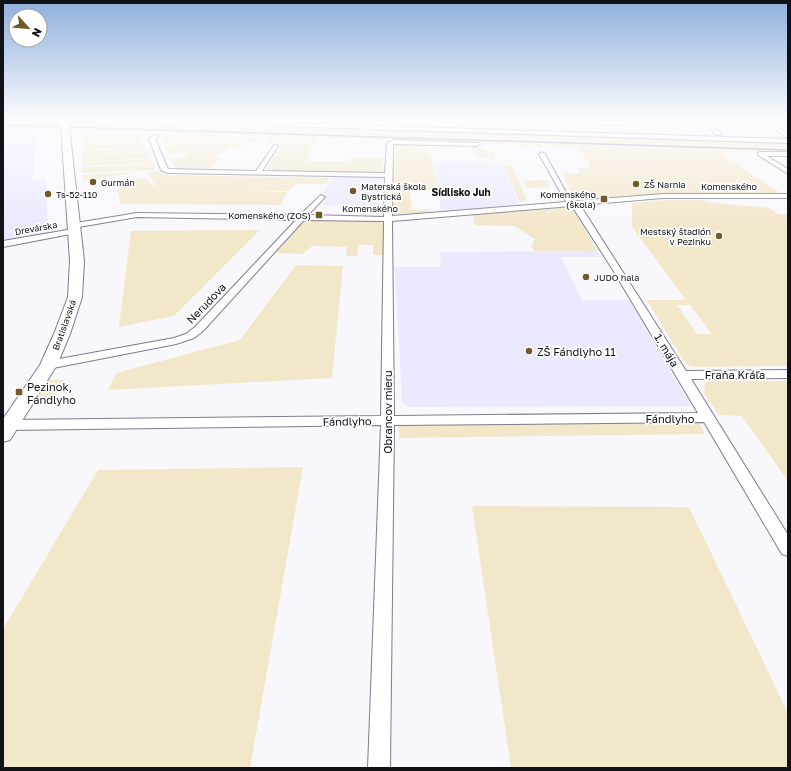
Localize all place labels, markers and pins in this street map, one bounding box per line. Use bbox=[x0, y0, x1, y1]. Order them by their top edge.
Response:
marker: Gurmán bbox=[88, 177, 98, 187]
place label: Gurmán bbox=[101, 177, 135, 188]
marker: ZŠ Narnia bbox=[631, 179, 641, 189]
place label: ZŠ Narnia bbox=[644, 179, 686, 190]
place label: Materská škola Bystrická bbox=[361, 181, 426, 202]
marker: Materská škola Bystrická bbox=[348, 186, 358, 196]
marker: Ts-52-110 bbox=[43, 189, 53, 199]
place label: Ts-52-110 bbox=[56, 189, 98, 200]
place label: Komenského (škola) bbox=[540, 189, 596, 210]
marker: Komenského (škola) bbox=[599, 194, 609, 204]
place label: Komenského (ZOS) bbox=[228, 210, 311, 221]
marker: Komenského (ZOS) bbox=[314, 210, 324, 220]
place label: Mestský štadión v Pezinku bbox=[640, 226, 711, 247]
marker: Mestský štadión v Pezinku bbox=[714, 231, 724, 241]
marker: JUDO hala bbox=[581, 272, 591, 282]
place label: JUDO hala bbox=[594, 272, 639, 283]
place label: ZŠ Fándlyho 11 bbox=[537, 345, 616, 358]
marker: ZŠ Fándlyho 11 bbox=[524, 346, 534, 356]
place label: Pezinok, Fándlyho bbox=[27, 380, 76, 406]
marker: Pezinok, Fándlyho bbox=[14, 387, 24, 397]

